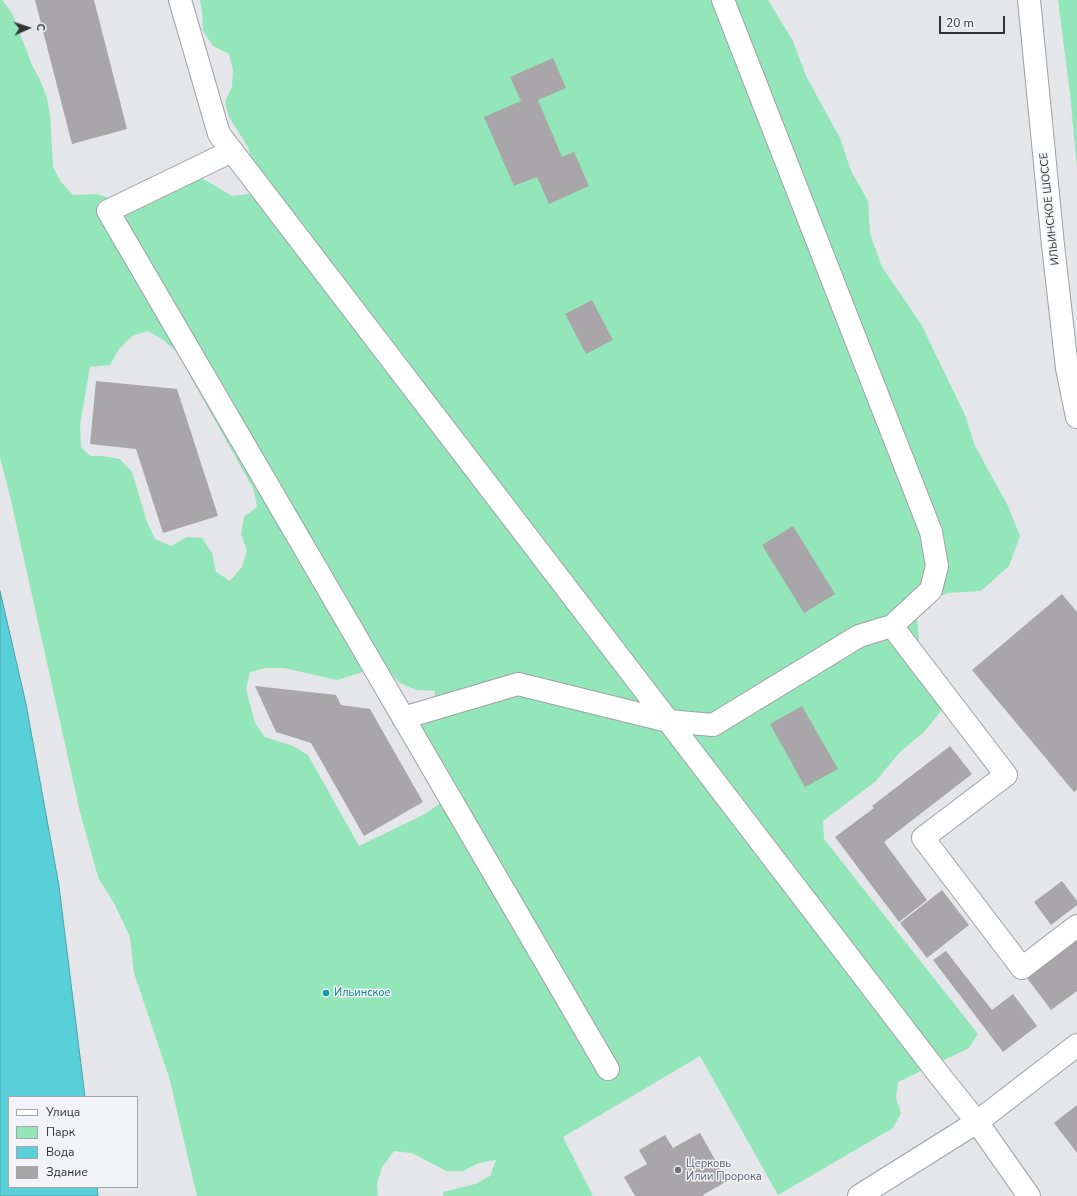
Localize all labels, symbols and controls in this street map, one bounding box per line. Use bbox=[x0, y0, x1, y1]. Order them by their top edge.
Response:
north arrow bbox=[8, 8, 48, 48]
scale bar bbox=[941, 8, 1007, 34]
text: 20 m bbox=[946, 15, 974, 31]
text: С bbox=[33, 23, 48, 31]
street label: ИЛЬИНСКОЕ ШОССЕ bbox=[1038, 152, 1062, 266]
place label: Ильинское bbox=[334, 986, 390, 1000]
marker: Ильинское bbox=[321, 988, 331, 998]
legend bbox=[8, 1096, 138, 1188]
text: Улица bbox=[46, 1104, 80, 1120]
text: Парк bbox=[46, 1124, 75, 1140]
text: Вода bbox=[46, 1144, 74, 1160]
place label: Церковь Илии Пророка bbox=[686, 1157, 762, 1183]
text: Здание bbox=[46, 1164, 88, 1180]
marker: Церковь Илии Пророка bbox=[673, 1165, 683, 1175]

